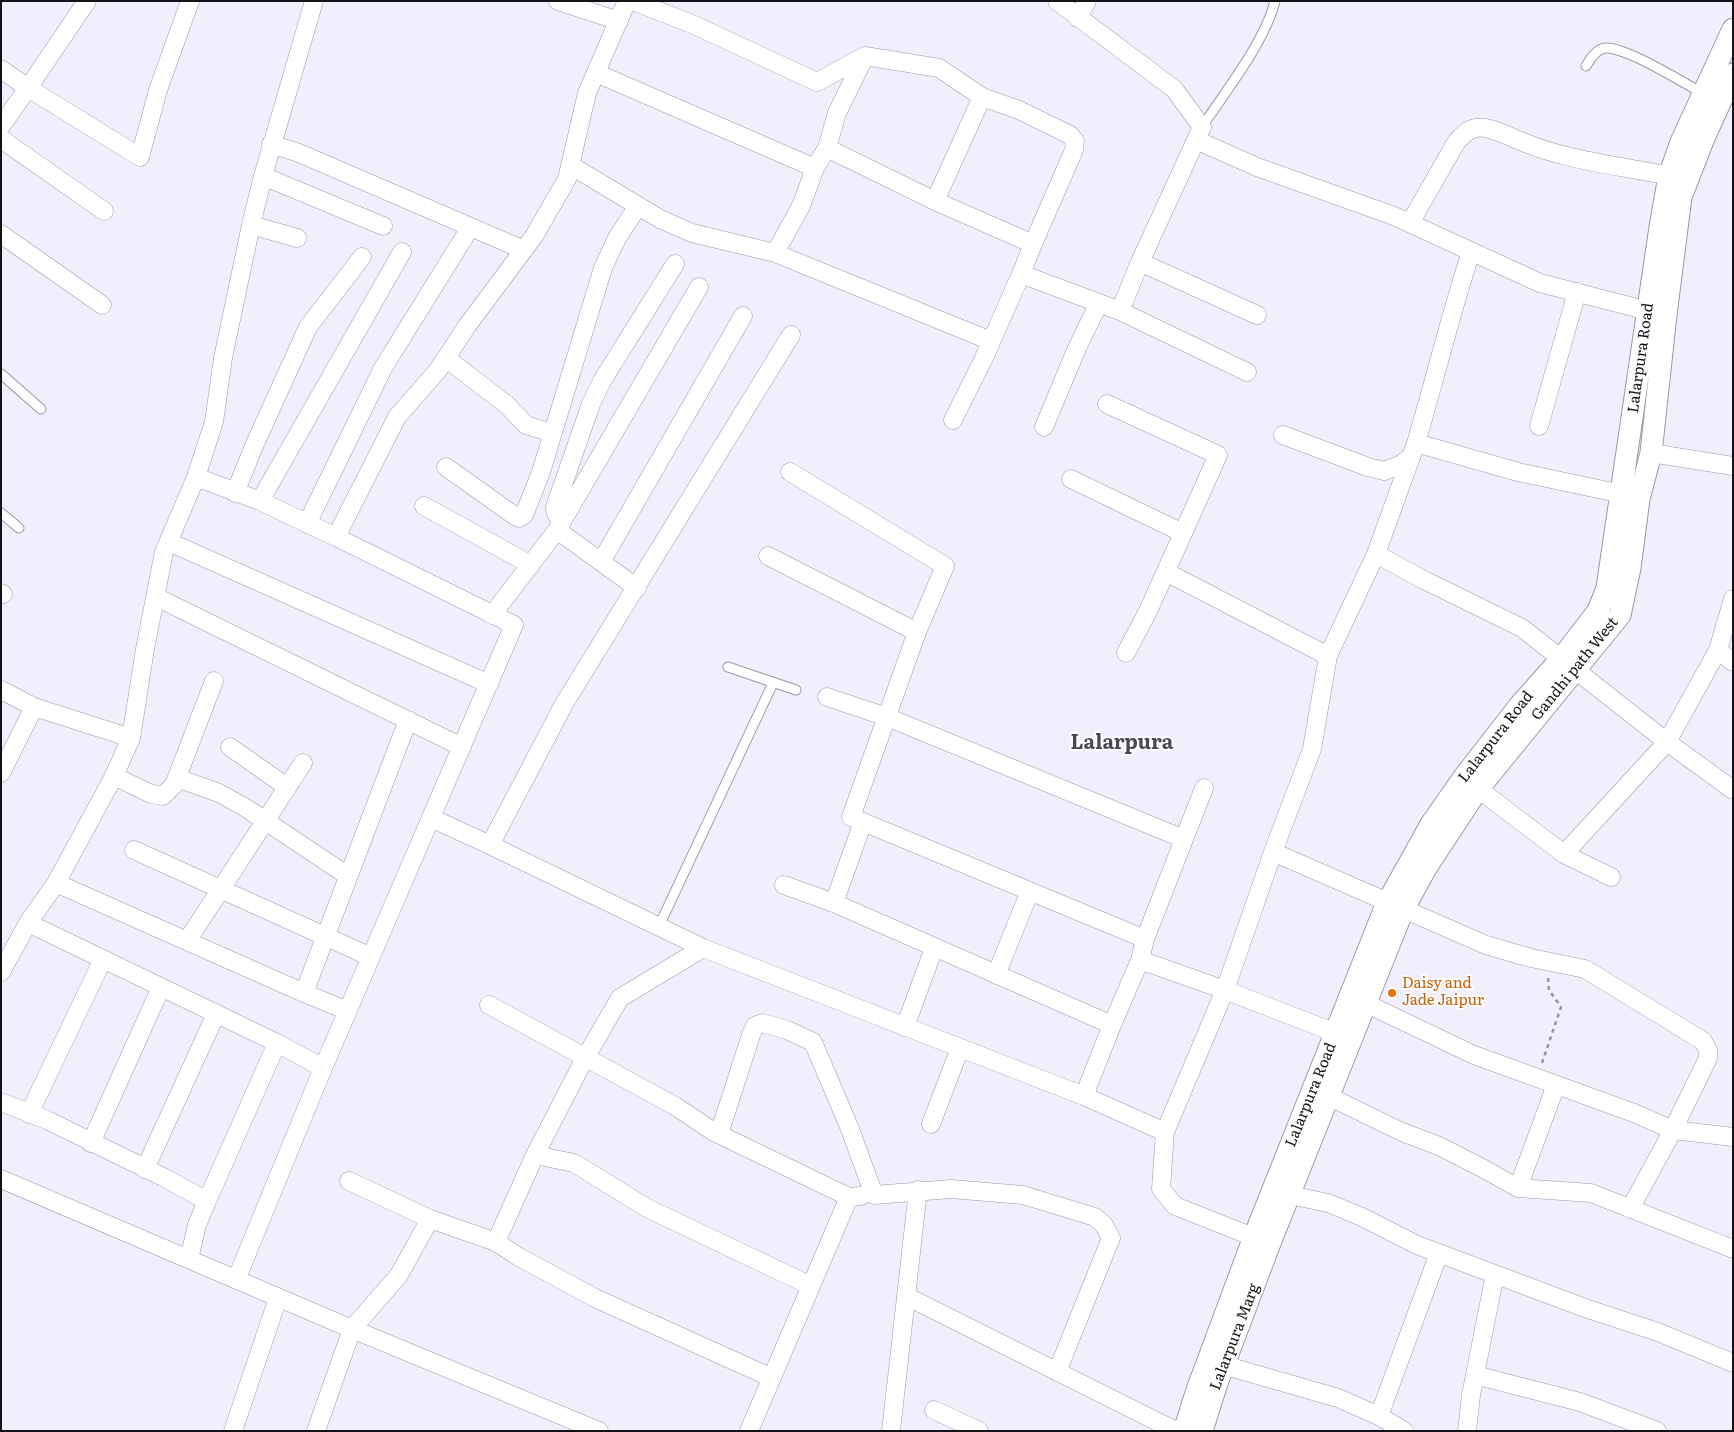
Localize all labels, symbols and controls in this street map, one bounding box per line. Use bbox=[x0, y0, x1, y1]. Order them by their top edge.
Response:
street label: Lalarpura Road bbox=[1624, 302, 1658, 414]
street label: Gandhi path West bbox=[1528, 614, 1622, 724]
street label: Lalarpura Road bbox=[1455, 688, 1537, 786]
district label: Lalarpura bbox=[1071, 731, 1173, 755]
place label: Daisy and Jade Jaipur bbox=[1402, 975, 1484, 1010]
marker: Daisy and Jade Jaipur bbox=[1386, 987, 1398, 999]
street label: Lalarpura Road bbox=[1282, 1040, 1340, 1150]
street label: Lalarpura Marg bbox=[1206, 1281, 1264, 1393]

